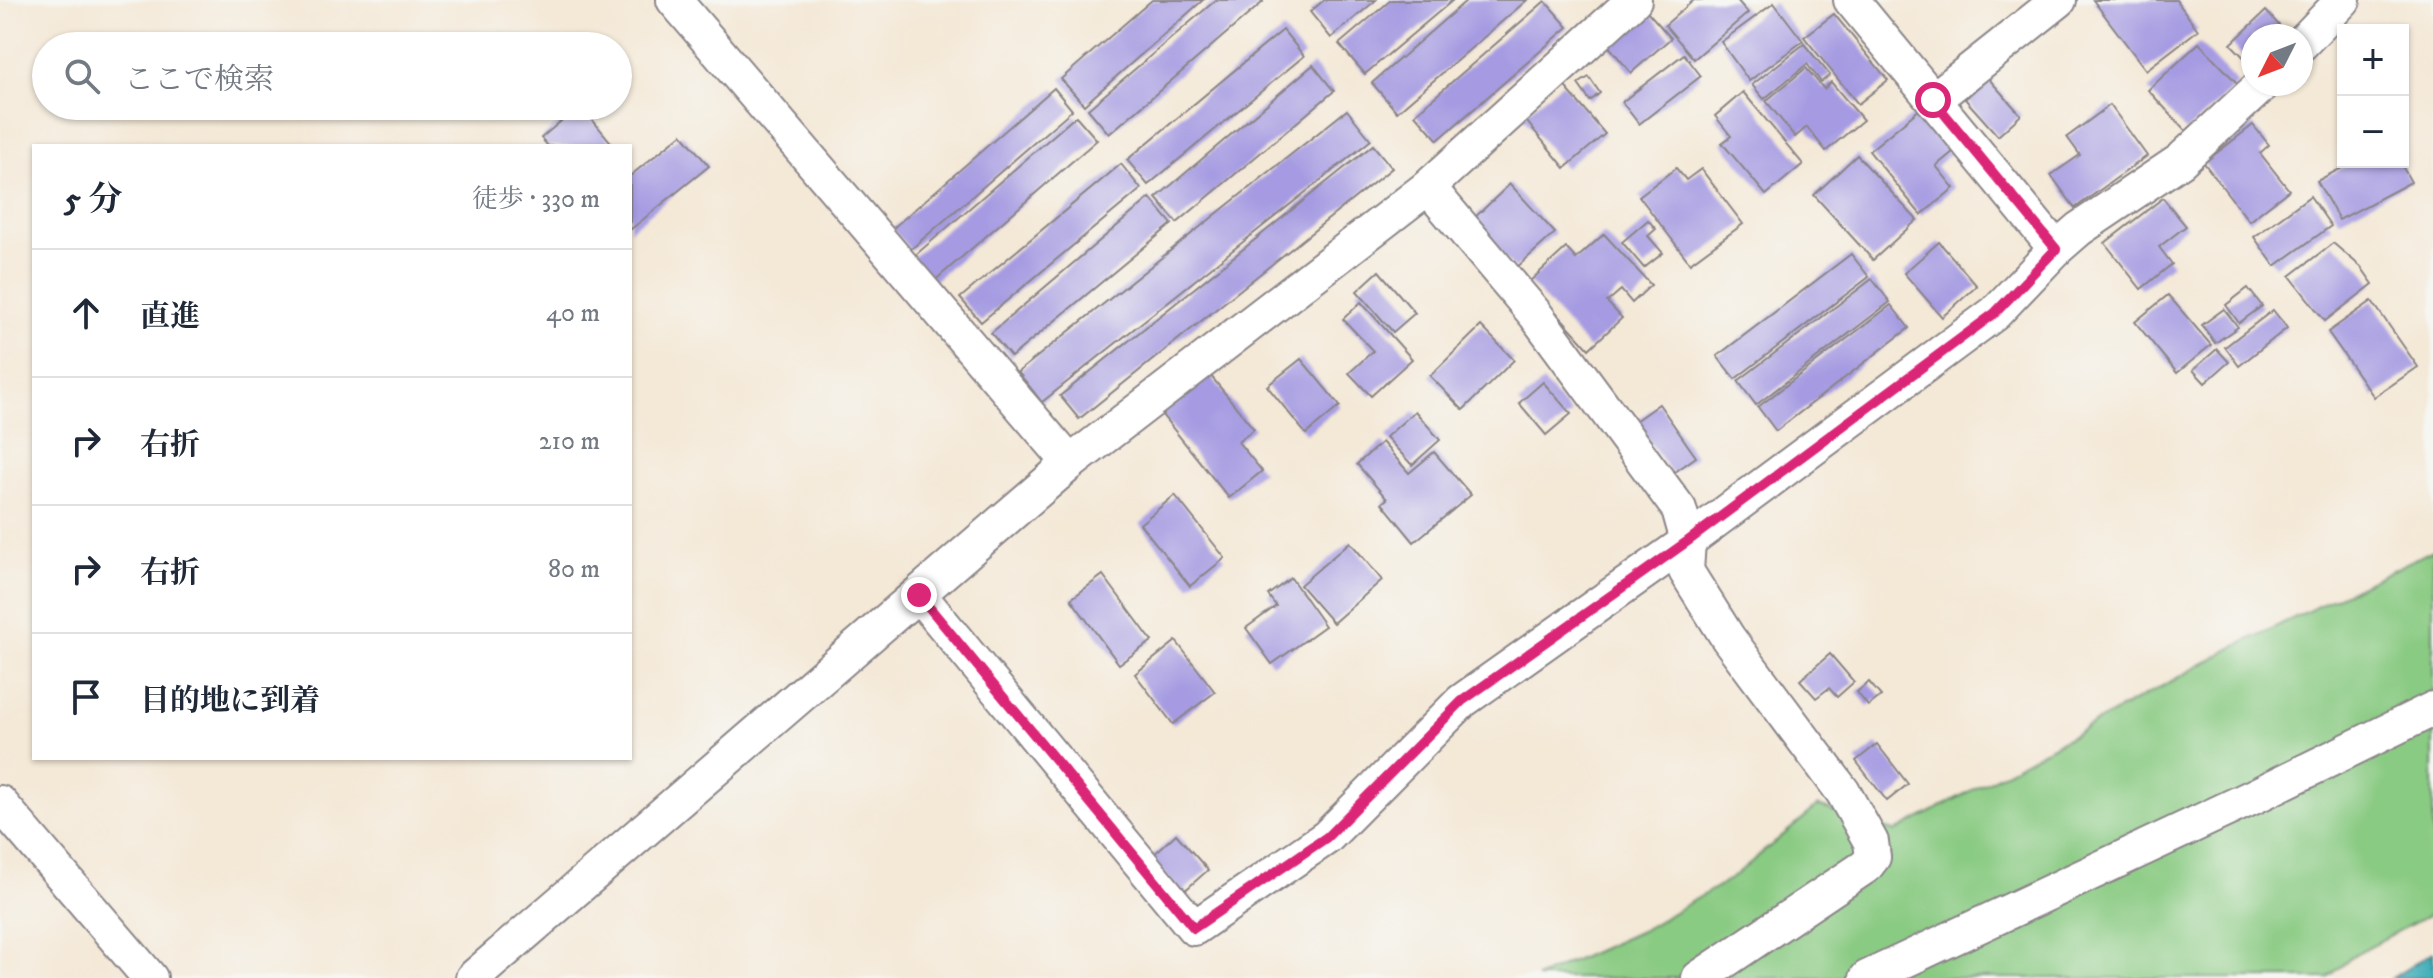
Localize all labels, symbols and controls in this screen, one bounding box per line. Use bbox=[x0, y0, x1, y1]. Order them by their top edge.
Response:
north arrow bbox=[2241, 24, 2313, 96]
map controls bbox=[2337, 24, 2409, 168]
button: + bbox=[2337, 24, 2409, 96]
search box bbox=[32, 32, 632, 120]
icon: search bbox=[60, 54, 104, 98]
text: ここで検索 bbox=[124, 62, 274, 99]
route start bbox=[1915, 82, 1951, 118]
button: − bbox=[2337, 96, 2409, 168]
text: 5 分 bbox=[64, 179, 122, 221]
text: 徒歩 · 330 m bbox=[472, 183, 600, 216]
icon: ahead bbox=[64, 291, 108, 335]
text: 40 m bbox=[546, 297, 600, 330]
text: 直進 bbox=[140, 299, 200, 336]
icon: right bbox=[64, 419, 108, 463]
text: 210 m bbox=[539, 425, 600, 458]
text: 右折 bbox=[140, 427, 200, 464]
icon: right bbox=[64, 547, 108, 591]
text: 80 m bbox=[548, 553, 600, 586]
text: 右折 bbox=[140, 555, 200, 592]
route end bbox=[901, 577, 937, 613]
icon: arrive bbox=[64, 675, 108, 719]
text: 目的地に到着 bbox=[140, 683, 320, 720]

